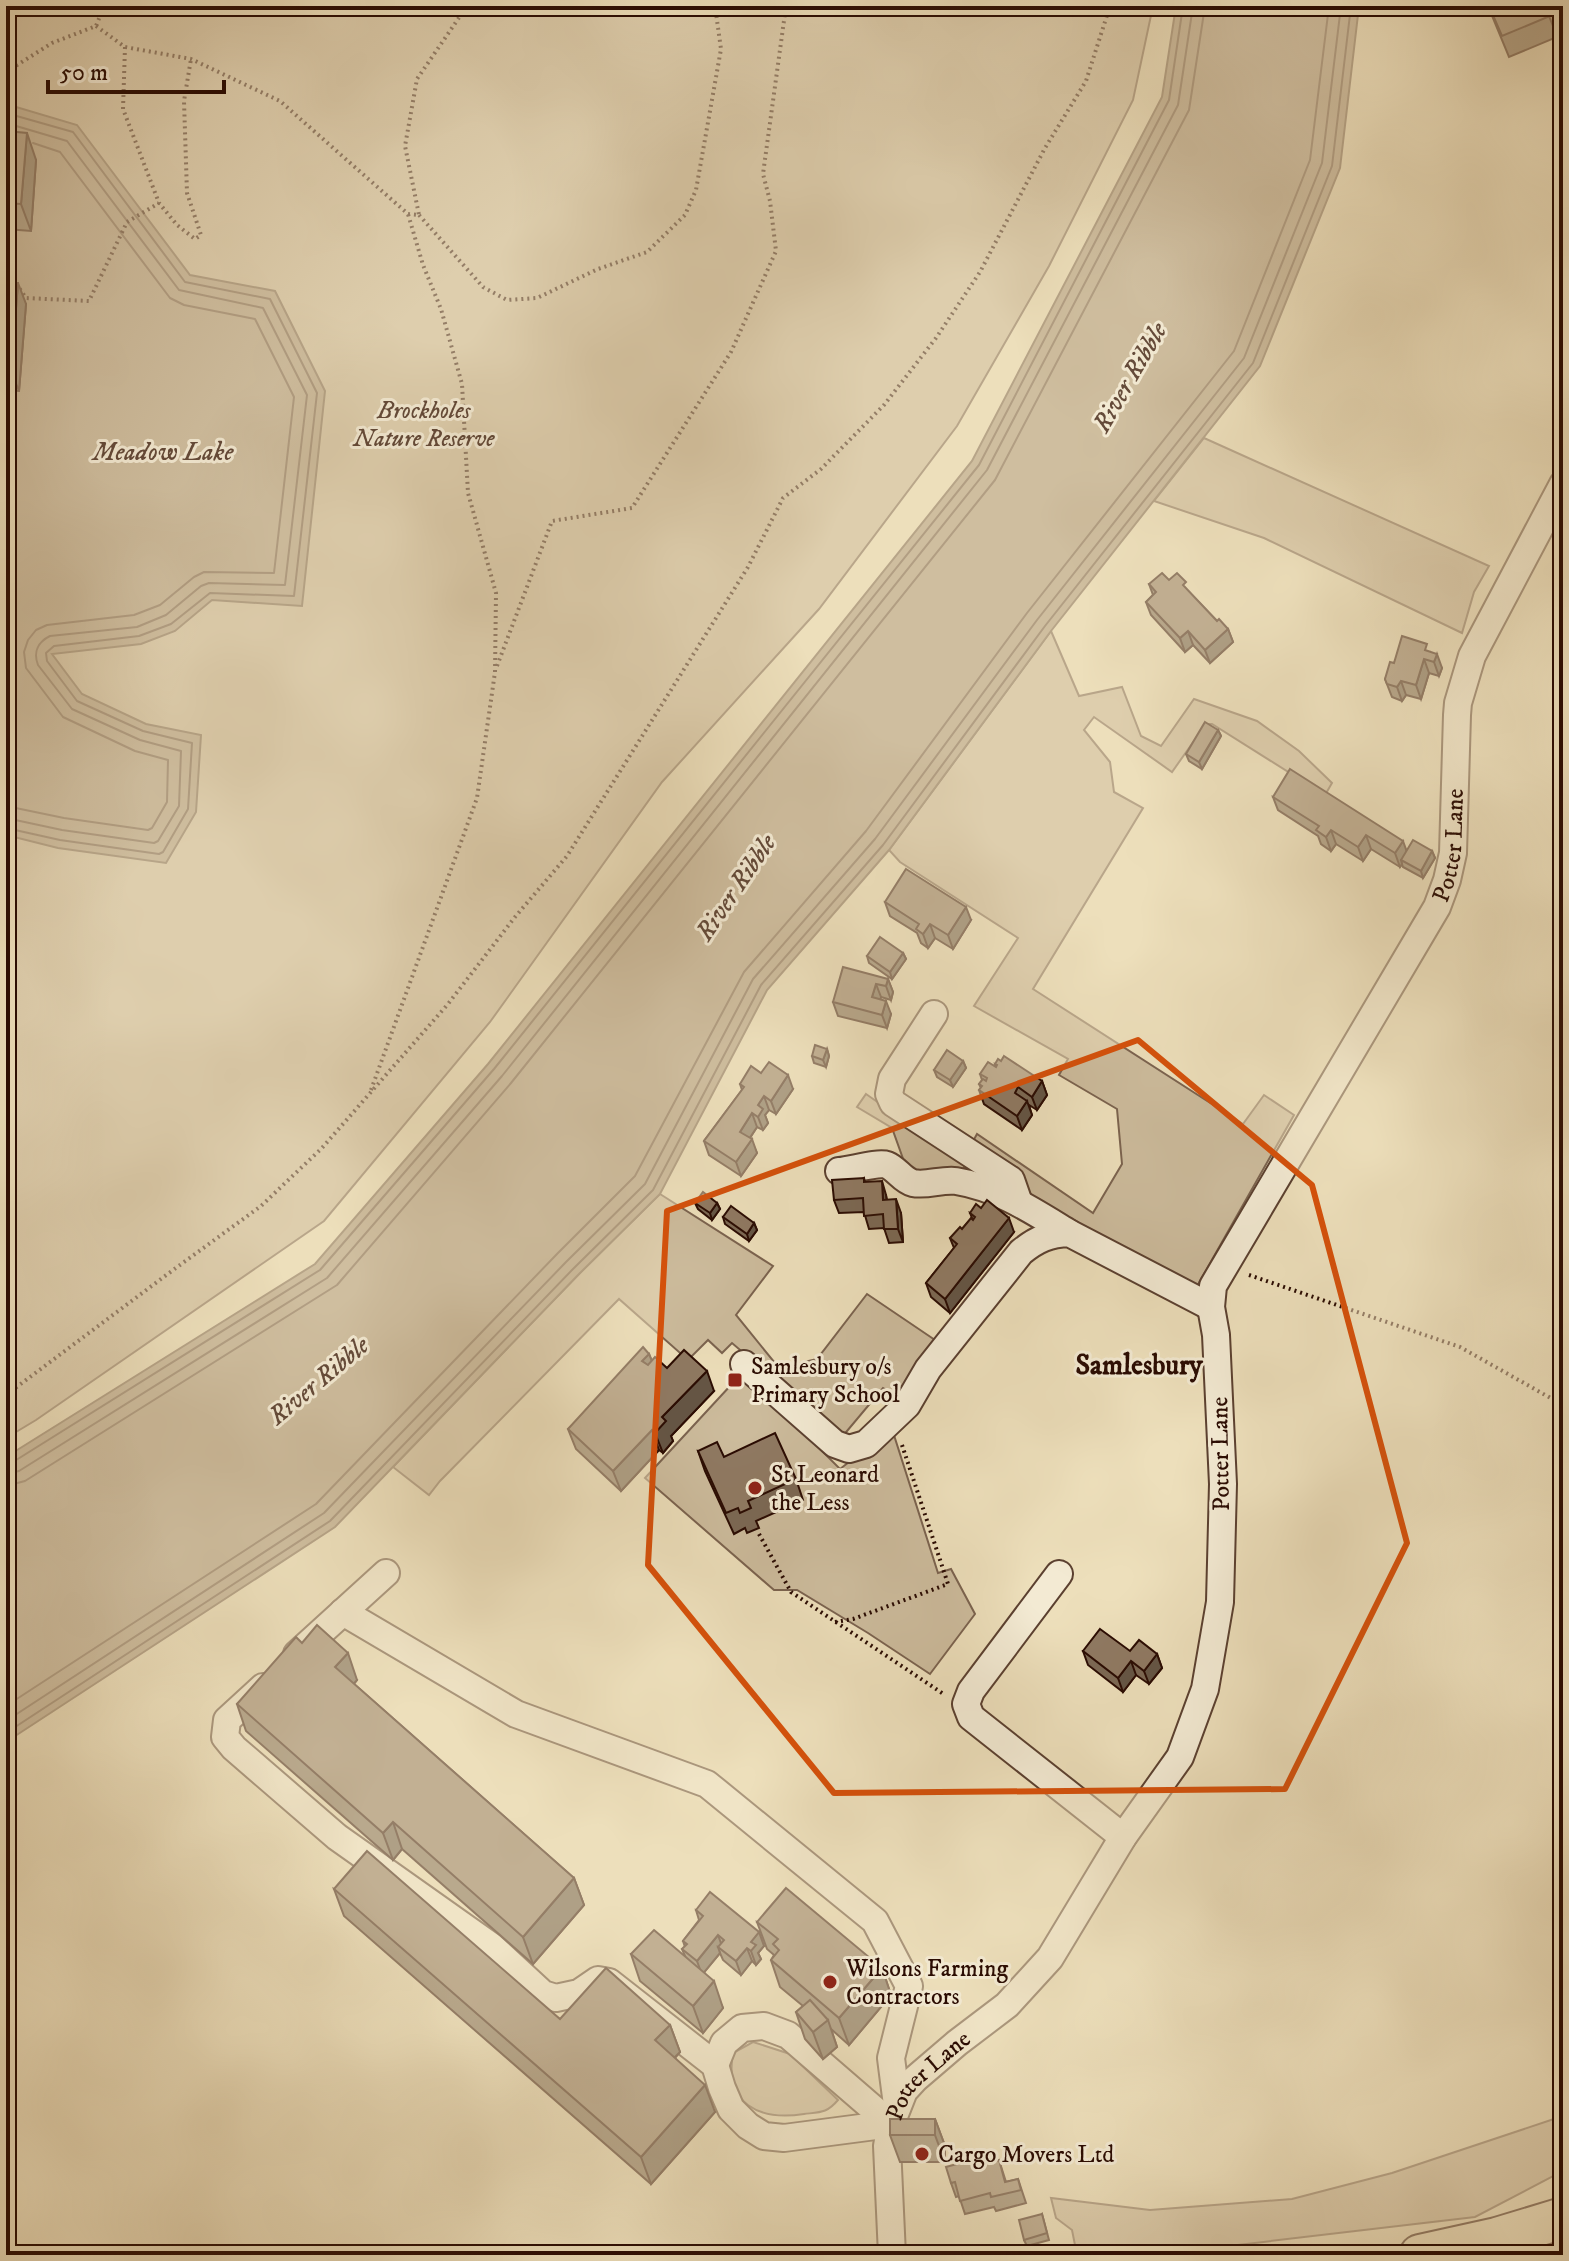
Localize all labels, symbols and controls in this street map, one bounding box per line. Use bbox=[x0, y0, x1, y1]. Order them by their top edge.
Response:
scale bar bbox=[48, 44, 224, 94]
text: 50 m bbox=[60, 58, 108, 88]
water label: River Ribble bbox=[1085, 316, 1176, 440]
park label: Brockholes Nature Reserve bbox=[352, 396, 495, 454]
water label: Meadow Lake bbox=[91, 436, 234, 469]
street label: Potter Lane bbox=[1426, 788, 1471, 907]
water label: River Ribble bbox=[688, 827, 785, 948]
water label: River Ribble bbox=[261, 1329, 377, 1434]
district label: Samlesbury bbox=[1075, 1348, 1203, 1383]
place label: Samlesbury o/s Primary School bbox=[751, 1352, 900, 1410]
marker: Samlesbury o/s Primary School bbox=[726, 1371, 744, 1389]
street label: Potter Lane bbox=[1205, 1396, 1237, 1511]
place label: St Leonard the Less bbox=[771, 1460, 879, 1518]
marker: St Leonard the Less bbox=[746, 1479, 764, 1497]
place label: Wilsons Farming Contractors bbox=[845, 1954, 1009, 2012]
marker: Wilsons Farming Contractors bbox=[821, 1973, 839, 1991]
street label: Potter Lane bbox=[880, 2024, 977, 2125]
place label: Cargo Movers Ltd bbox=[938, 2140, 1114, 2170]
marker: Cargo Movers Ltd bbox=[913, 2145, 931, 2163]

